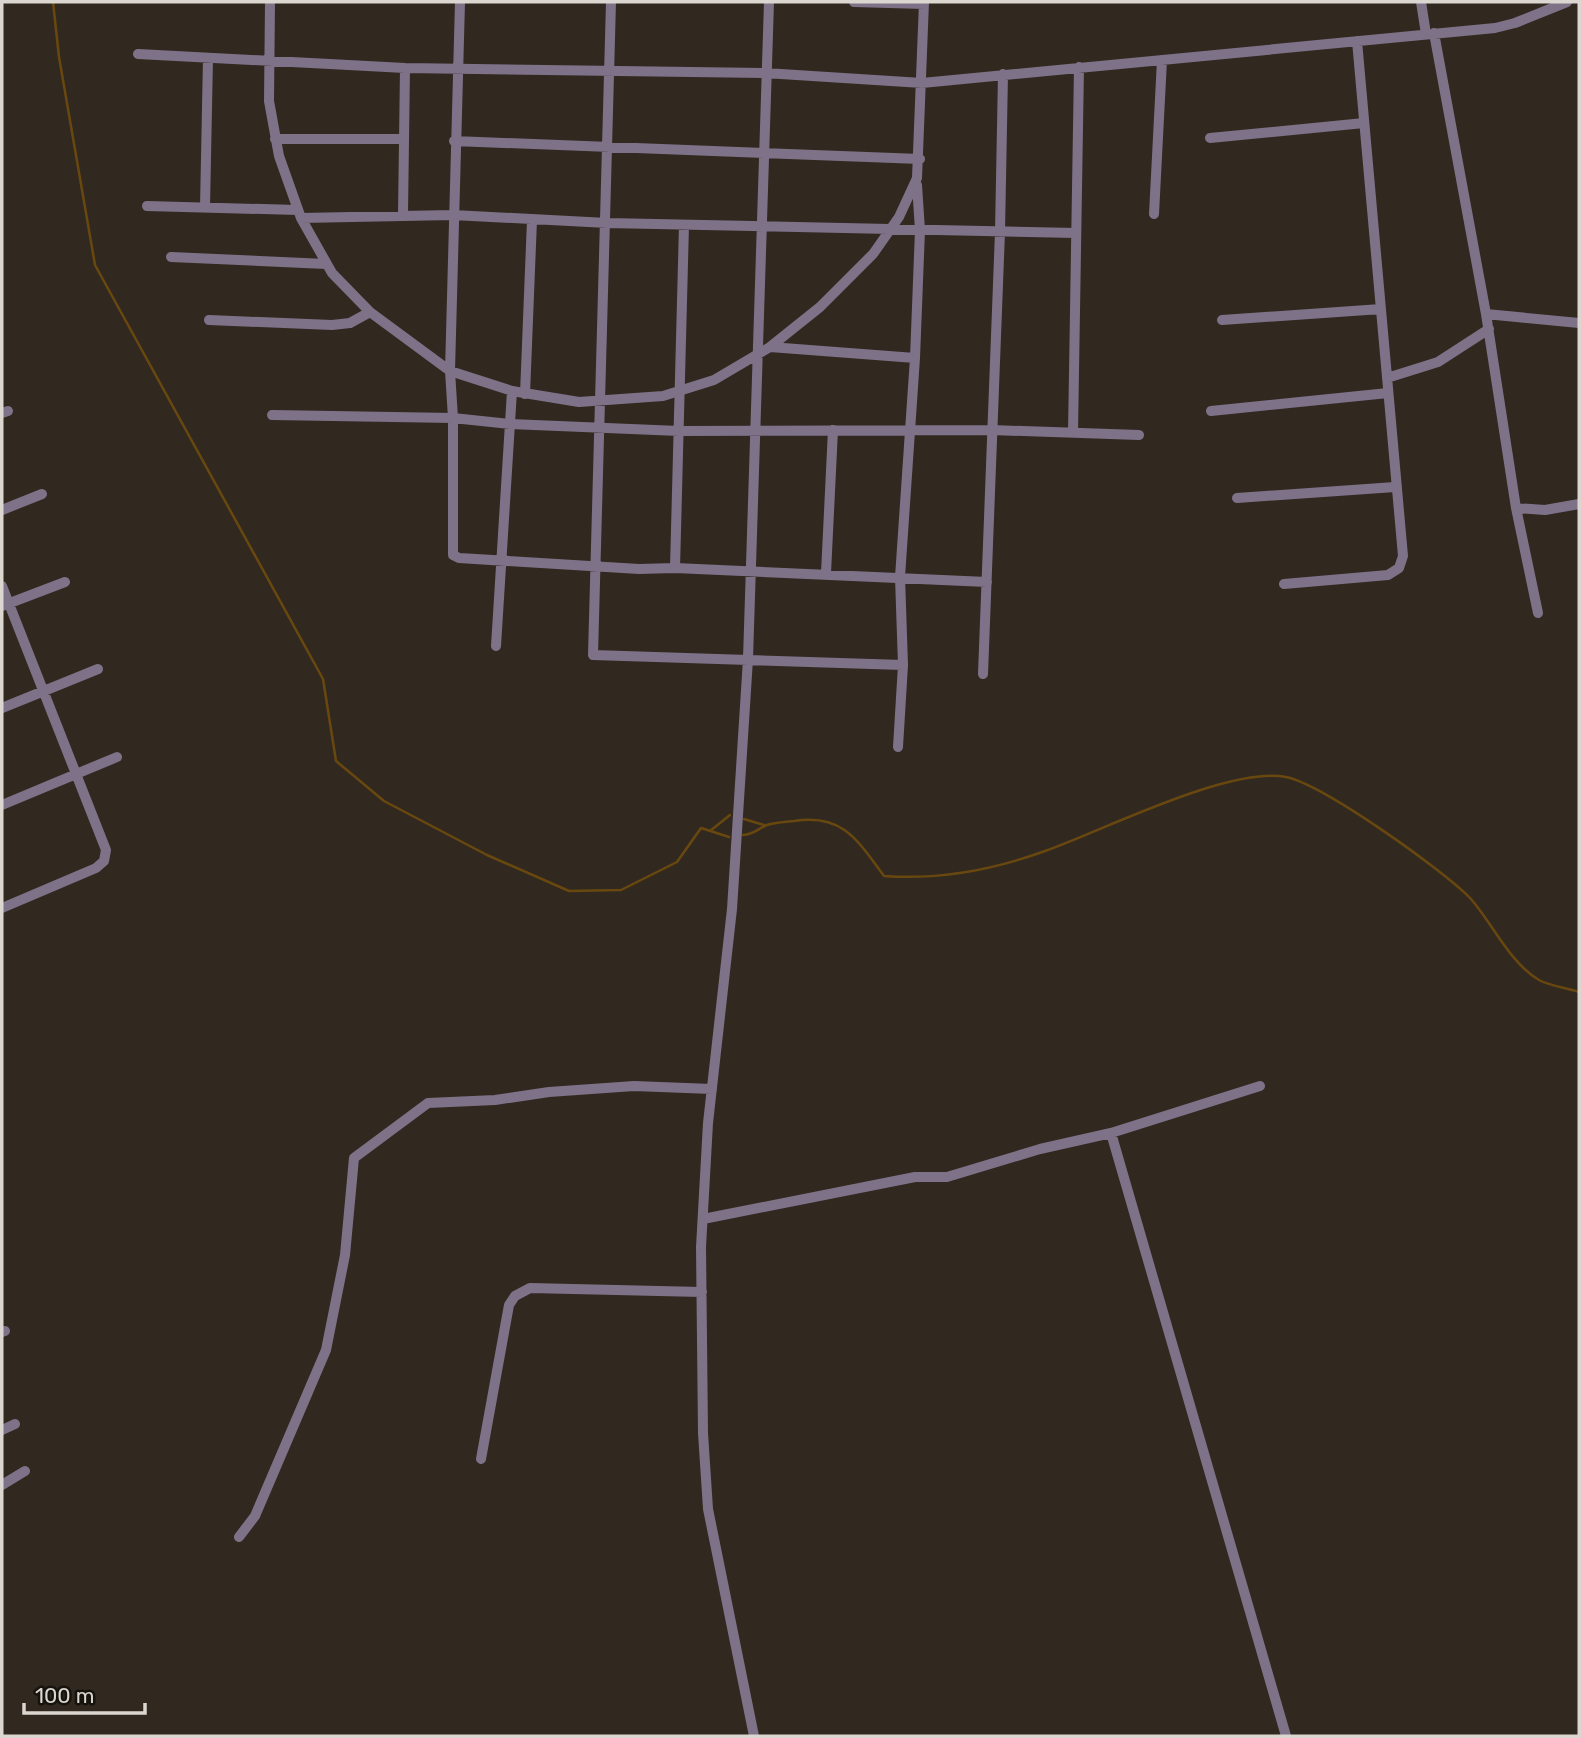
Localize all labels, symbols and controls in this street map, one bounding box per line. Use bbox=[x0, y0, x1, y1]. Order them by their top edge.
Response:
scale bar bbox=[24, 1672, 145, 1716]
text: 100 m bbox=[35, 1683, 94, 1708]

